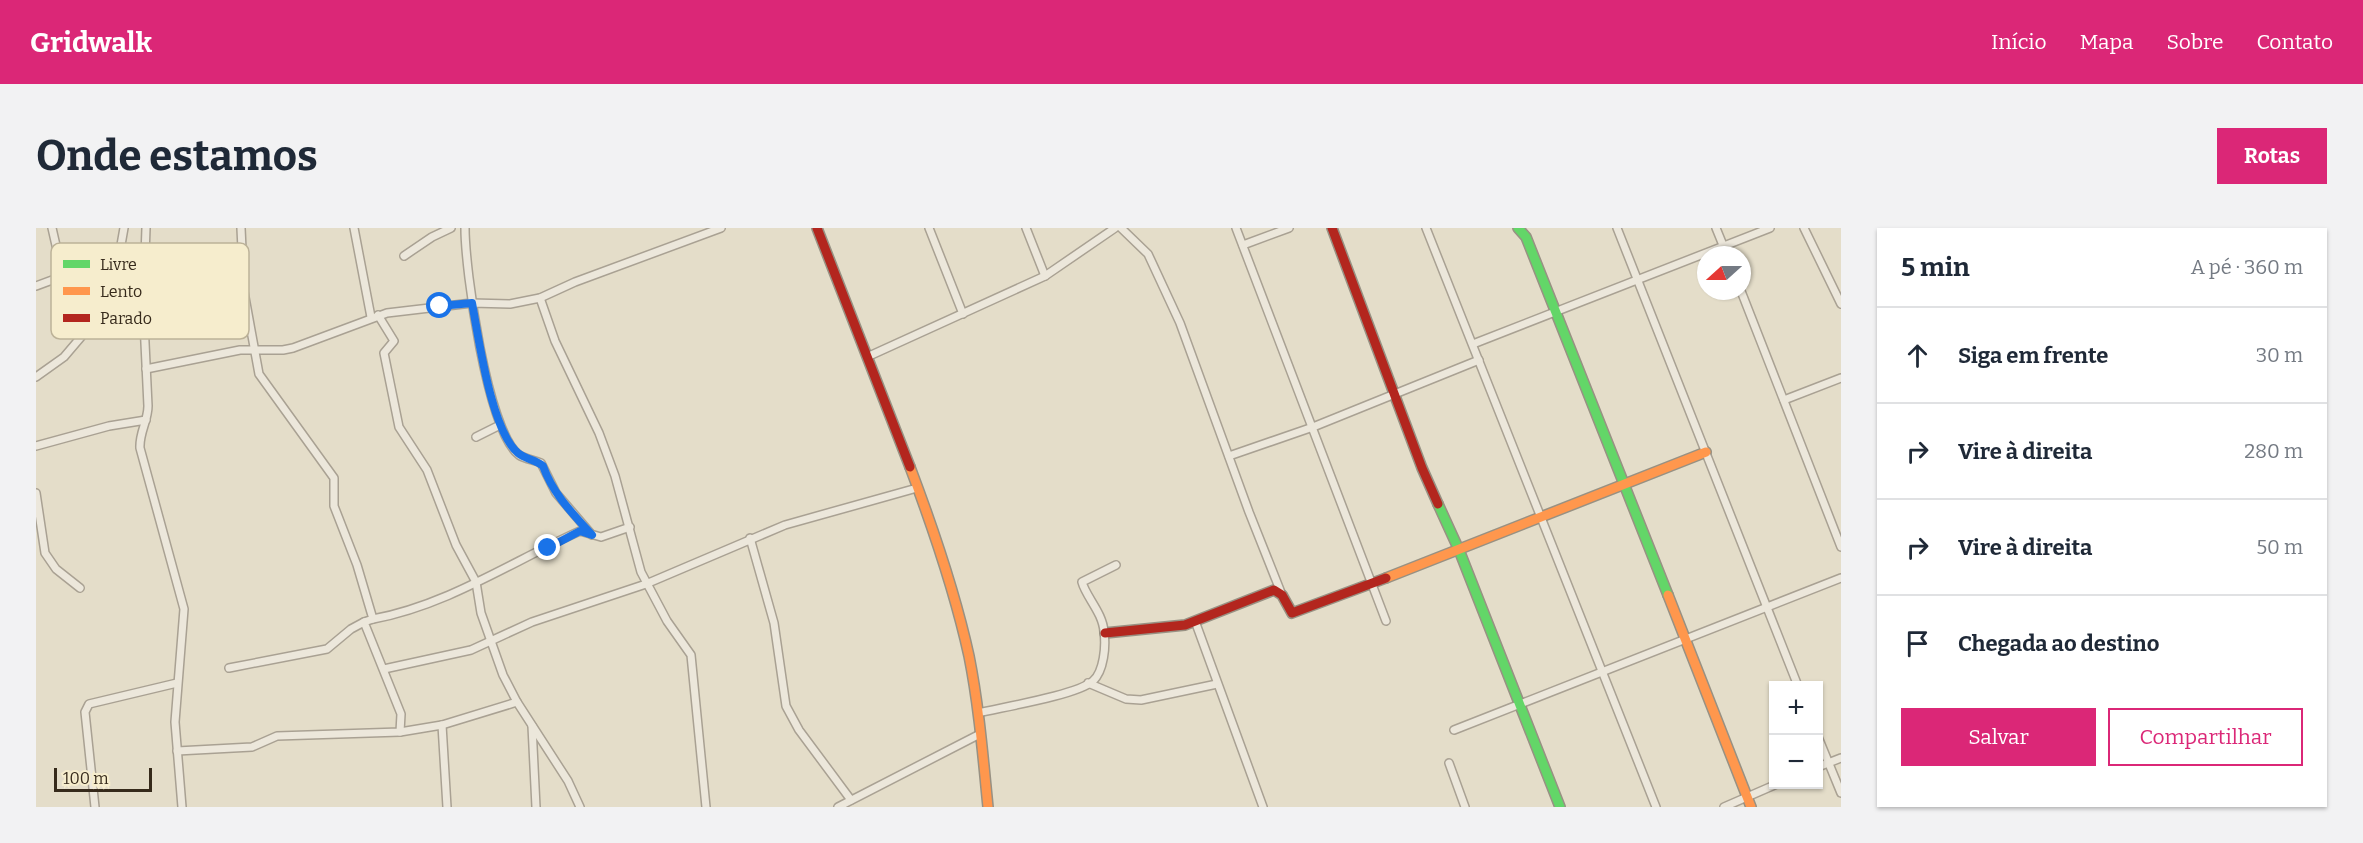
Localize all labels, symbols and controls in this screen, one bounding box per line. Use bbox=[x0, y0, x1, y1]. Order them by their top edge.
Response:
text: Gridwalk bbox=[30, 26, 152, 59]
text: Início bbox=[1991, 29, 2047, 55]
text: Mapa bbox=[2080, 29, 2134, 55]
text: Sobre bbox=[2167, 29, 2223, 55]
text: Contato bbox=[2256, 29, 2333, 55]
button: Rotas bbox=[2217, 128, 2327, 184]
text: Onde estamos bbox=[36, 131, 318, 181]
legend bbox=[51, 243, 249, 339]
north arrow bbox=[1697, 246, 1751, 300]
text: 5 min bbox=[1901, 252, 1970, 283]
text: Livre bbox=[100, 255, 137, 274]
text: A pé · 360 m bbox=[2191, 255, 2303, 279]
text: Lento bbox=[100, 282, 142, 301]
route start bbox=[426, 292, 452, 318]
text: Parado bbox=[100, 309, 152, 328]
icon: ahead bbox=[1901, 339, 1934, 372]
text: Siga em frente bbox=[1958, 342, 2108, 369]
text: 30 m bbox=[2256, 343, 2303, 367]
icon: right bbox=[1901, 435, 1934, 468]
text: Vire à direita bbox=[1958, 438, 2092, 465]
text: 280 m bbox=[2244, 439, 2303, 463]
icon: right bbox=[1901, 531, 1934, 564]
route end bbox=[534, 534, 560, 560]
text: Vire à direita bbox=[1958, 534, 2092, 561]
text: 50 m bbox=[2256, 535, 2303, 559]
icon: arrive bbox=[1901, 627, 1934, 660]
text: Chegada ao destino bbox=[1958, 630, 2159, 657]
map controls bbox=[1769, 681, 1823, 789]
button: + bbox=[1769, 681, 1823, 735]
button: Salvar bbox=[1901, 708, 2096, 766]
button: Compartilhar bbox=[2108, 708, 2303, 766]
button: − bbox=[1769, 735, 1823, 789]
scale bar bbox=[54, 765, 152, 792]
text: 100 m bbox=[63, 769, 108, 788]

